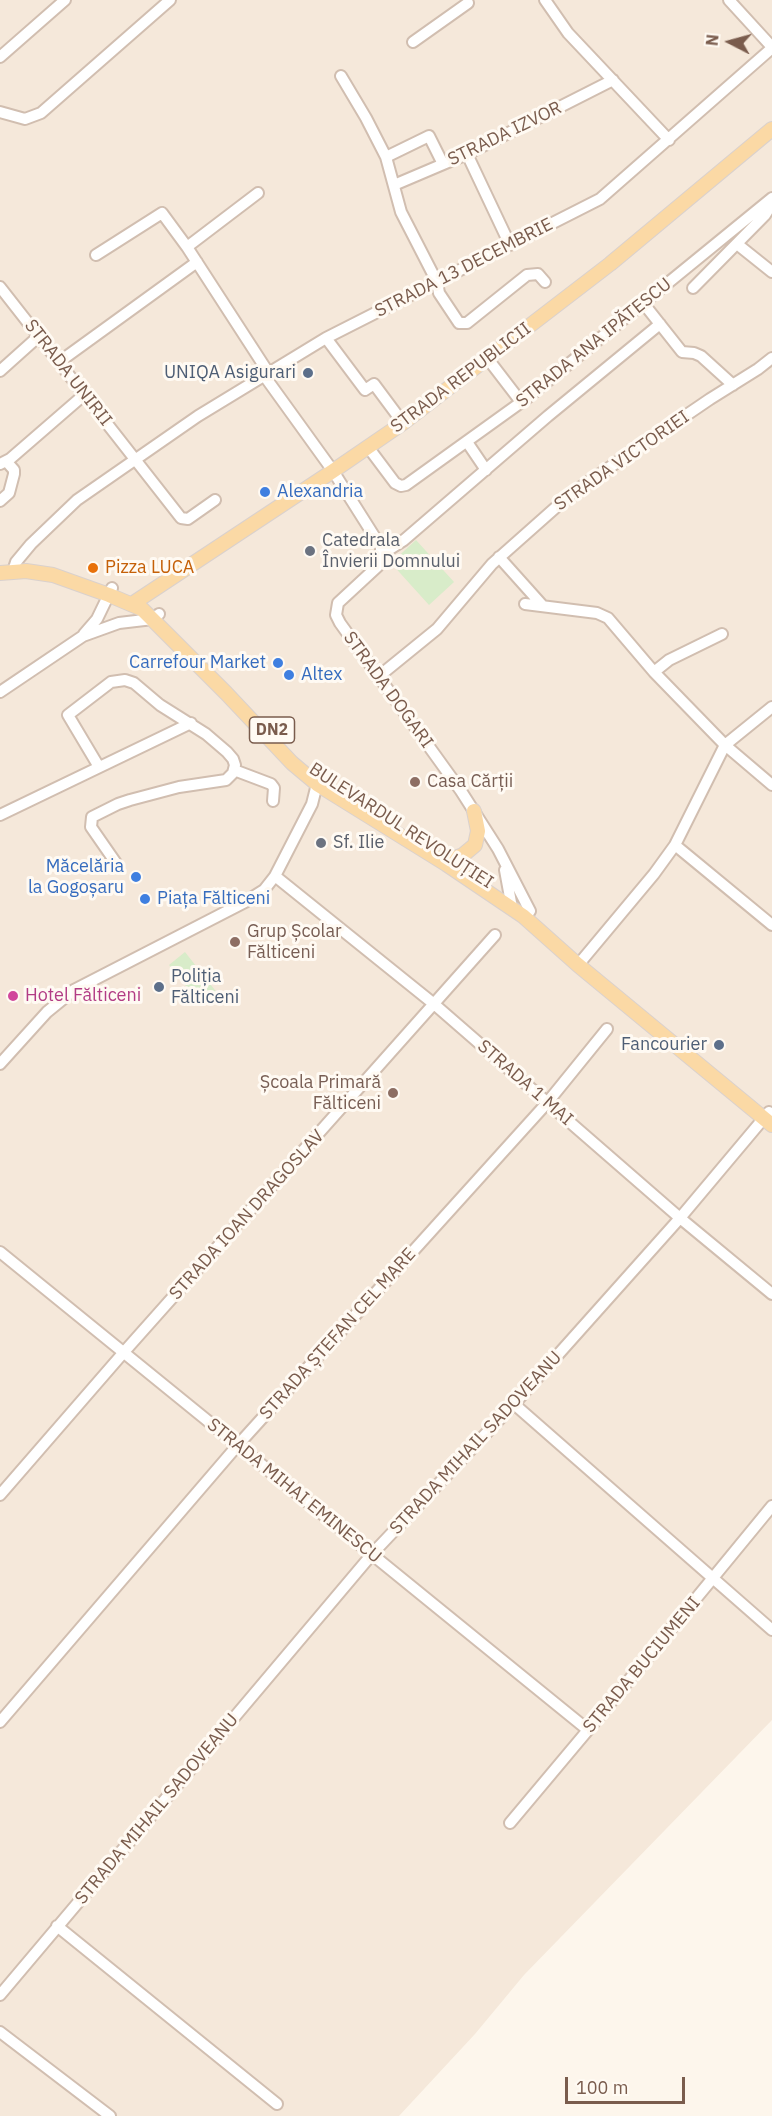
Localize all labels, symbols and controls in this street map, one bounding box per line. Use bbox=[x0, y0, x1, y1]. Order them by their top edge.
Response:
north arrow bbox=[700, 12, 760, 72]
text: N bbox=[702, 33, 723, 47]
street label: STRADA IZVOR bbox=[445, 97, 565, 171]
street label: STRADA 13 DECEMBRIE bbox=[371, 214, 557, 322]
street label: STRADA ANA IPĂTESCU bbox=[512, 274, 676, 412]
street label: STRADA UNIRII bbox=[20, 315, 116, 431]
street label: STRADA REPUBLICII bbox=[387, 318, 535, 438]
place label: UNIQA Asigurari bbox=[164, 362, 296, 384]
marker: UNIQA Asigurari bbox=[301, 366, 315, 380]
street label: STRADA VICTORIEI bbox=[550, 406, 694, 516]
place label: Alexandria bbox=[277, 481, 363, 503]
marker: Alexandria bbox=[258, 485, 272, 499]
place label: Catedrala Învierii Domnului bbox=[322, 530, 460, 572]
marker: Catedrala Învierii Domnului bbox=[303, 544, 317, 558]
place label: Pizza LUCA bbox=[105, 557, 194, 579]
marker: Pizza LUCA bbox=[86, 561, 100, 575]
street label: STRADA DOGARI bbox=[338, 627, 438, 753]
place label: Carrefour Market bbox=[129, 652, 266, 674]
marker: Carrefour Market bbox=[271, 656, 285, 670]
place label: Altex bbox=[301, 664, 342, 686]
marker: Altex bbox=[282, 668, 296, 682]
road number: DN2 bbox=[250, 717, 294, 743]
street label: BULEVARDUL REVOLUȚIEI bbox=[305, 758, 497, 894]
place label: Casa Cărții bbox=[427, 771, 513, 793]
marker: Casa Cărții bbox=[408, 775, 422, 789]
place label: Sf. Ilie bbox=[333, 832, 384, 854]
marker: Sf. Ilie bbox=[314, 836, 328, 850]
place label: Măcelăria la Gogoșaru bbox=[28, 856, 124, 898]
marker: Măcelăria la Gogoșaru bbox=[129, 870, 143, 884]
place label: Piața Fălticeni bbox=[157, 888, 270, 910]
marker: Piața Fălticeni bbox=[138, 892, 152, 906]
place label: Grup Școlar Fălticeni bbox=[247, 921, 342, 964]
marker: Grup Școlar Fălticeni bbox=[228, 935, 242, 949]
place label: Poliția Fălticeni bbox=[171, 966, 239, 1008]
marker: Poliția Fălticeni bbox=[152, 980, 166, 994]
place label: Hotel Fălticeni bbox=[25, 985, 141, 1007]
marker: Hotel Fălticeni bbox=[6, 989, 20, 1003]
place label: Fancourier bbox=[621, 1034, 707, 1056]
street label: STRADA 1 MAI bbox=[473, 1036, 577, 1130]
marker: Fancourier bbox=[712, 1038, 726, 1052]
place label: Școala Primară Fălticeni bbox=[260, 1072, 381, 1114]
marker: Școala Primară Fălticeni bbox=[386, 1086, 400, 1100]
street label: STRADA IOAN DRAGOSLAV bbox=[165, 1126, 329, 1304]
street label: STRADA ȘTEFAN CEL MARE bbox=[255, 1244, 421, 1424]
street label: STRADA MIHAIL SADOVEANU bbox=[385, 1347, 567, 1539]
street label: STRADA MIHAI EMINESCU bbox=[202, 1414, 386, 1568]
street label: STRADA BUCIUMENI bbox=[579, 1593, 705, 1737]
street label: STRADA MIHAIL SADOVEANU bbox=[71, 1709, 243, 1909]
scale bar bbox=[568, 2065, 688, 2103]
text: 100 m bbox=[576, 2076, 628, 2099]

